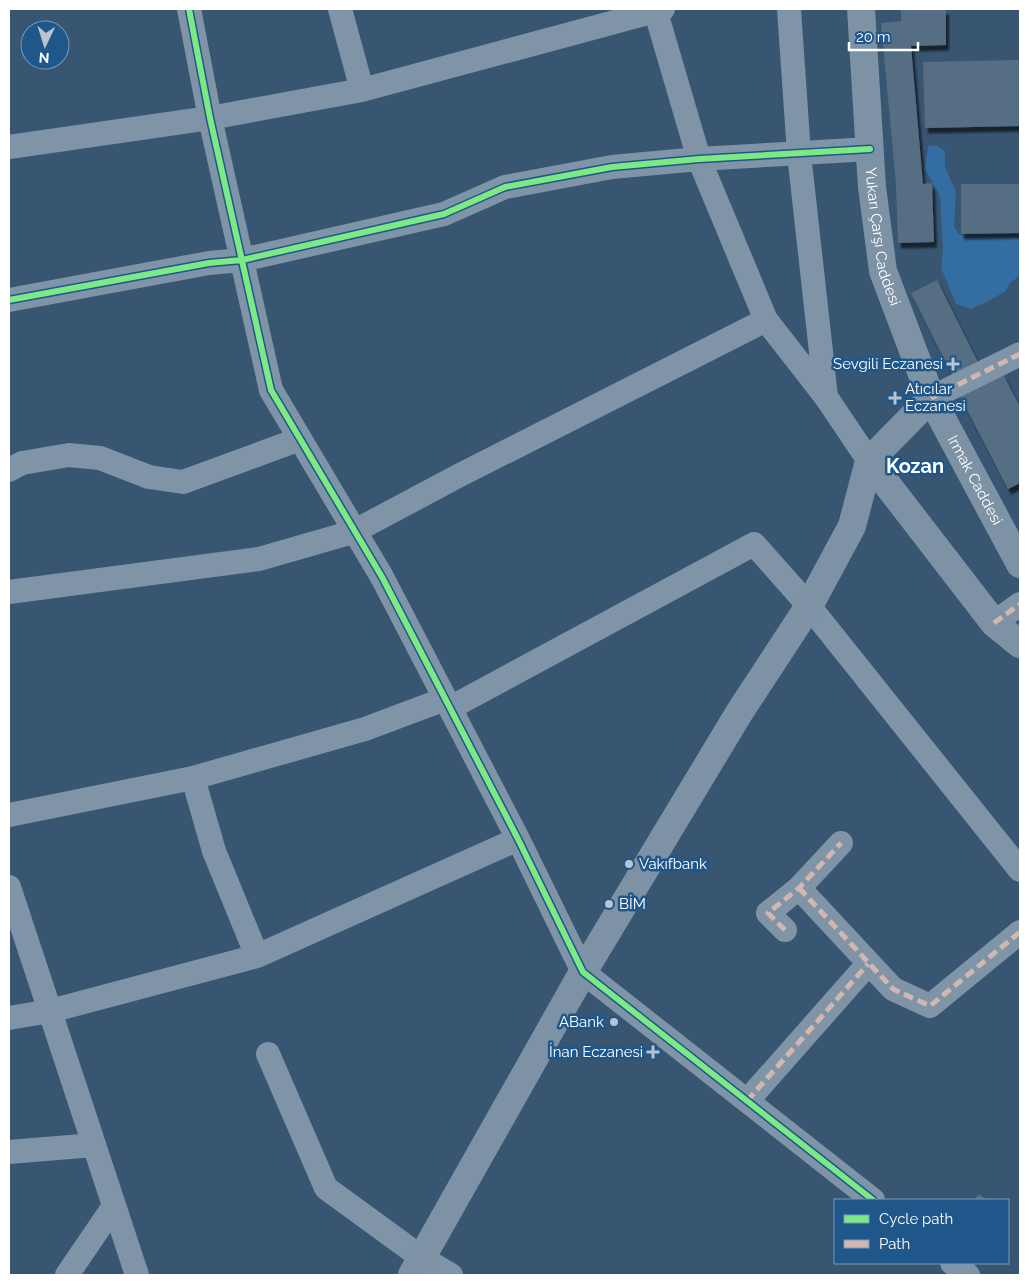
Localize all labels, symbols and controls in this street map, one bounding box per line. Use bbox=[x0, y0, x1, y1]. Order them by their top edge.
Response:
north arrow bbox=[20, 20, 70, 70]
scale bar bbox=[849, 20, 918, 52]
text: 20 m bbox=[856, 28, 891, 46]
text: N bbox=[38, 50, 50, 66]
street label: Yukarı Çarşı Caddesi bbox=[862, 167, 904, 308]
place label: Sevgili Eczanesi bbox=[833, 355, 943, 373]
marker: Sevgili Eczanesi bbox=[947, 358, 959, 370]
place label: Atıcılar Eczanesi bbox=[905, 380, 966, 415]
marker: Atıcılar Eczanesi bbox=[889, 392, 901, 404]
street label: Irmak Caddesi bbox=[944, 432, 1006, 528]
district label: Kozan bbox=[886, 454, 944, 478]
place label: Vakıfbank bbox=[639, 855, 707, 873]
marker: Vakıfbank bbox=[623, 858, 635, 870]
place label: BİM bbox=[619, 894, 646, 913]
marker: BİM bbox=[603, 898, 615, 910]
place label: ABank bbox=[559, 1013, 604, 1031]
marker: ABank bbox=[608, 1016, 620, 1028]
place label: İnan Eczanesi bbox=[549, 1042, 643, 1061]
marker: İnan Eczanesi bbox=[647, 1046, 659, 1058]
legend bbox=[834, 1199, 1009, 1264]
text: Cycle path bbox=[879, 1210, 953, 1228]
text: Path bbox=[879, 1235, 910, 1253]

